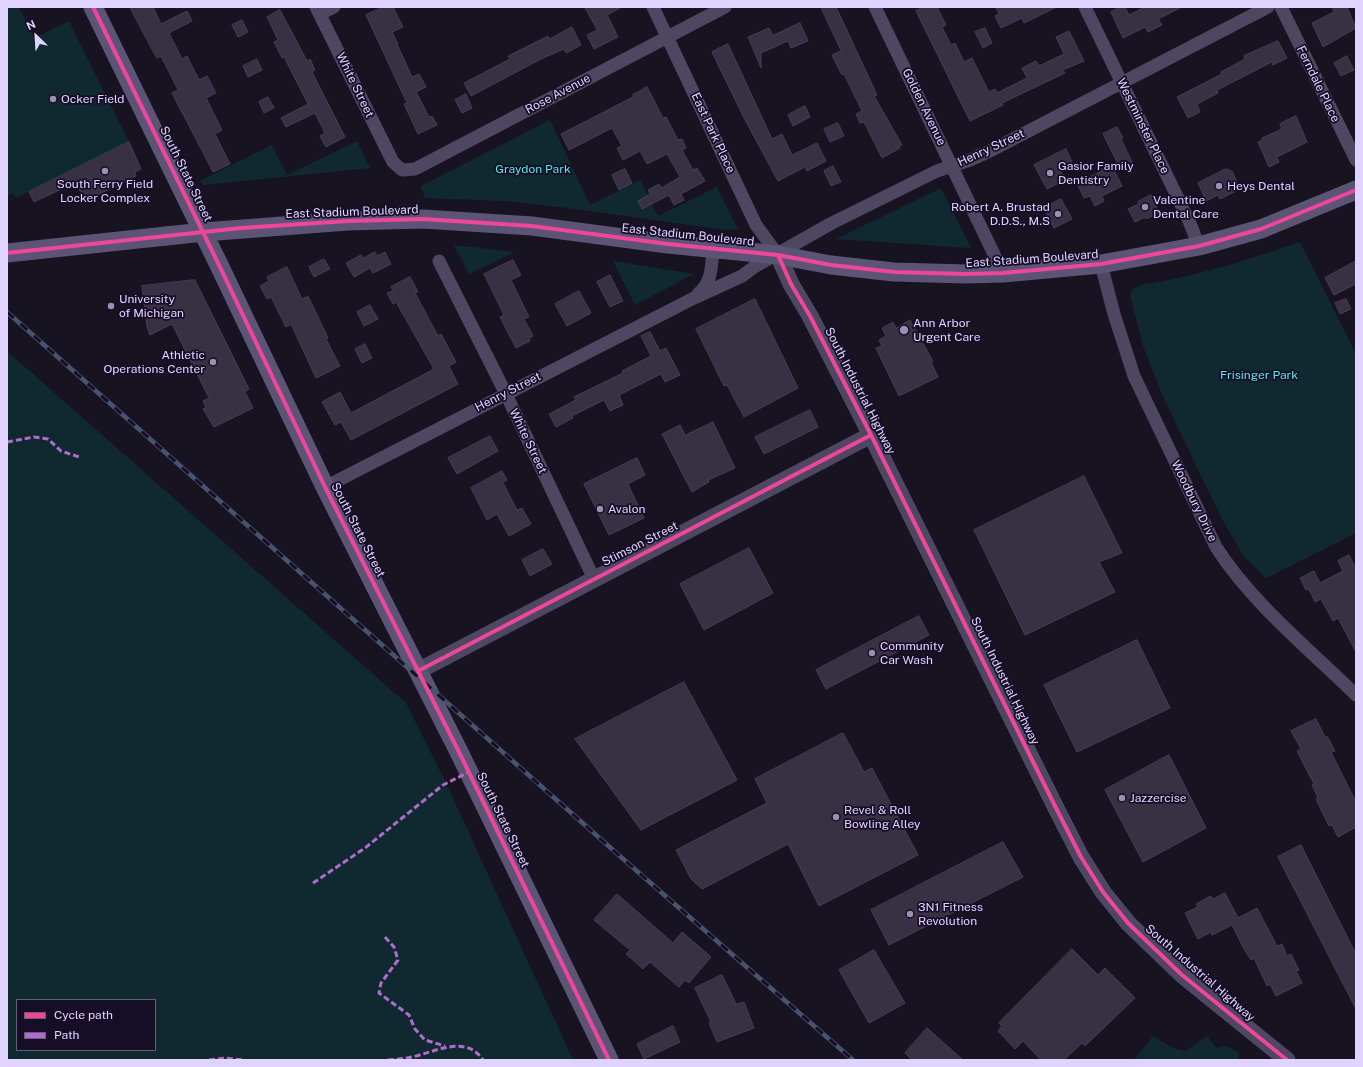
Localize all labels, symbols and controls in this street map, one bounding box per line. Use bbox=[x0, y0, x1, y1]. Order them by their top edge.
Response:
north arrow bbox=[16, 16, 56, 56]
text: N bbox=[24, 18, 37, 32]
street label: Ferndale Place bbox=[1293, 43, 1343, 125]
street label: White Street bbox=[333, 50, 377, 120]
street label: Golden Avenue bbox=[899, 66, 949, 148]
street label: Rose Avenue bbox=[523, 71, 593, 117]
street label: Westminster Place bbox=[1114, 76, 1172, 176]
street label: East Park Place bbox=[688, 90, 738, 176]
place label: Ocker Field bbox=[61, 92, 124, 106]
marker: Ocker Field bbox=[48, 94, 58, 104]
street label: South State Street bbox=[157, 124, 215, 224]
street label: Henry Street bbox=[955, 126, 1027, 170]
place label: Gasior Family Dentistry bbox=[1058, 159, 1134, 187]
park label: Graydon Park bbox=[495, 162, 571, 176]
marker: South Ferry Field Locker Complex bbox=[100, 166, 110, 176]
marker: Gasior Family Dentistry bbox=[1045, 168, 1055, 178]
place label: South Ferry Field Locker Complex bbox=[57, 177, 153, 205]
place label: Heys Dental bbox=[1227, 179, 1295, 193]
marker: Heys Dental bbox=[1214, 181, 1224, 191]
place label: Valentine Dental Care bbox=[1153, 193, 1219, 221]
place label: Robert A. Brustad D.D.S., M.S bbox=[951, 200, 1050, 228]
street label: East Stadium Boulevard bbox=[285, 202, 419, 222]
marker: Valentine Dental Care bbox=[1140, 202, 1150, 212]
marker: Robert A. Brustad D.D.S., M.S bbox=[1053, 209, 1063, 219]
street label: East Stadium Boulevard bbox=[621, 221, 755, 249]
street label: East Stadium Boulevard bbox=[965, 247, 1099, 271]
place label: University of Michigan bbox=[119, 292, 184, 320]
marker: University of Michigan bbox=[106, 301, 116, 311]
place label: Ann Arbor Urgent Care bbox=[913, 316, 980, 344]
marker: Ann Arbor Urgent Care bbox=[898, 324, 910, 336]
street label: South Industrial Highway bbox=[822, 325, 898, 457]
place label: Athletic Operations Center bbox=[103, 348, 205, 376]
marker: Athletic Operations Center bbox=[208, 357, 218, 367]
park label: Frisinger Park bbox=[1220, 368, 1298, 382]
street label: Henry Street bbox=[473, 369, 543, 415]
street label: White Street bbox=[506, 406, 550, 476]
street label: Woodbury Drive bbox=[1168, 458, 1220, 544]
street label: South State Street bbox=[328, 480, 388, 580]
place label: Avalon bbox=[608, 502, 645, 516]
marker: Avalon bbox=[595, 504, 605, 514]
street label: Stimson Street bbox=[599, 519, 681, 569]
street label: South Industrial Highway bbox=[968, 615, 1042, 747]
place label: Community Car Wash bbox=[880, 639, 944, 667]
marker: Community Car Wash bbox=[867, 648, 877, 658]
street label: South State Street bbox=[474, 770, 532, 870]
place label: Jazzercise bbox=[1130, 791, 1187, 805]
marker: Jazzercise bbox=[1117, 793, 1127, 803]
place label: Revel & Roll Bowling Alley bbox=[844, 803, 921, 831]
marker: Revel & Roll Bowling Alley bbox=[831, 812, 841, 822]
place label: 3N1 Fitness Revolution bbox=[918, 900, 983, 928]
marker: 3N1 Fitness Revolution bbox=[905, 909, 915, 919]
street label: South Industrial Highway bbox=[1142, 921, 1258, 1025]
legend bbox=[16, 999, 156, 1051]
text: Cycle path bbox=[54, 1008, 113, 1022]
text: Path bbox=[54, 1028, 80, 1042]

